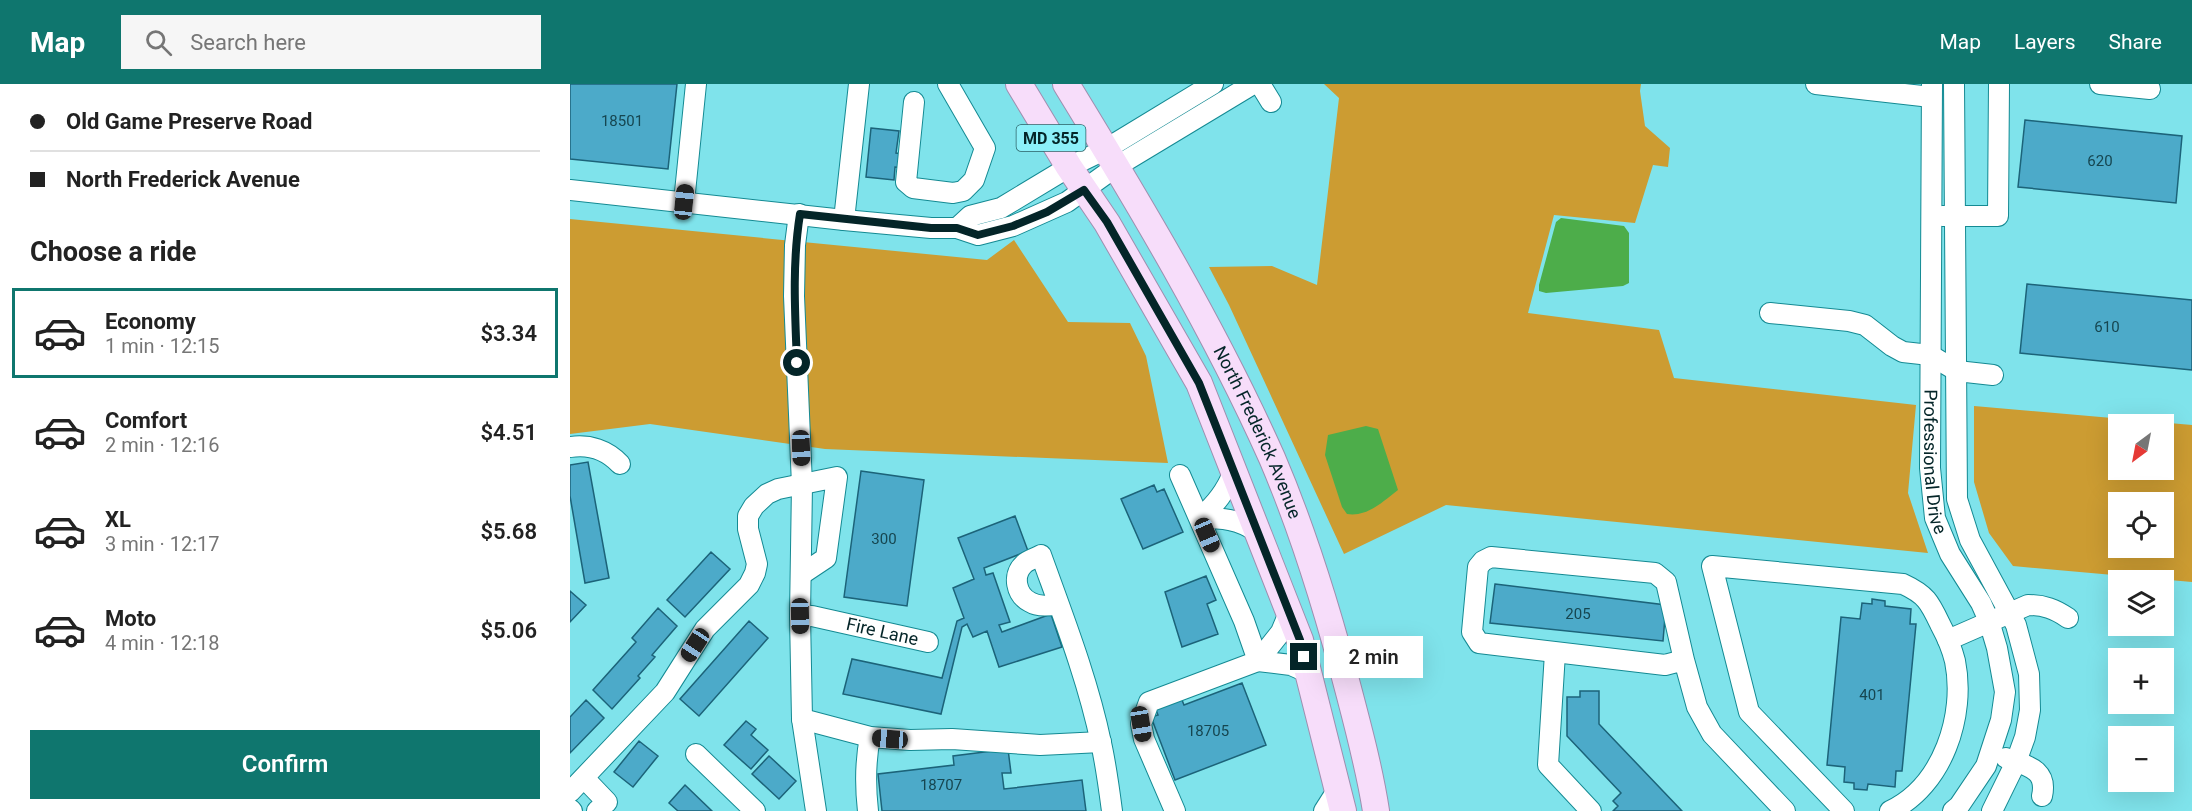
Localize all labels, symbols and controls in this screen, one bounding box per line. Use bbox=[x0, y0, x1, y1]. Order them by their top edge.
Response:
search box bbox=[121, 15, 541, 69]
text: Map bbox=[30, 26, 85, 59]
icon: search bbox=[142, 26, 175, 59]
text: Search here bbox=[190, 30, 306, 55]
text: Map bbox=[1939, 30, 1981, 54]
text: Layers bbox=[2014, 30, 2075, 54]
text: Share bbox=[2108, 30, 2162, 54]
text: Old Game Preserve Road bbox=[66, 109, 312, 134]
house number: 18501 bbox=[601, 112, 643, 130]
road number: MD 355 bbox=[1016, 125, 1086, 151]
house number: 620 bbox=[2087, 152, 2113, 170]
text: North Frederick Avenue bbox=[66, 167, 300, 192]
car bbox=[673, 183, 695, 221]
text: Choose a ride bbox=[30, 236, 196, 268]
icon: car bbox=[33, 306, 87, 360]
text: Economy bbox=[105, 309, 196, 334]
house number: 610 bbox=[2094, 318, 2120, 336]
text: $3.34 bbox=[480, 321, 537, 346]
text: 1 min · 12:15 bbox=[105, 334, 220, 358]
street label: North Frederick Avenue bbox=[1209, 342, 1306, 521]
route start bbox=[783, 349, 810, 376]
street label: Professional Drive bbox=[1920, 389, 1951, 537]
icon: car bbox=[33, 405, 87, 459]
text: Comfort bbox=[105, 408, 187, 433]
north arrow bbox=[2108, 414, 2174, 480]
map controls bbox=[2108, 414, 2174, 792]
text: $4.51 bbox=[480, 420, 537, 445]
car bbox=[791, 430, 811, 466]
text: 2 min · 12:16 bbox=[105, 433, 220, 457]
button: locate bbox=[2108, 492, 2174, 558]
icon: car bbox=[33, 504, 87, 558]
text: XL bbox=[105, 507, 131, 532]
car bbox=[1192, 515, 1222, 555]
text: $5.68 bbox=[480, 519, 537, 544]
house number: 300 bbox=[871, 530, 897, 548]
text: 3 min · 12:17 bbox=[105, 532, 220, 556]
button: layers bbox=[2108, 570, 2174, 636]
car bbox=[791, 598, 809, 634]
icon: car bbox=[33, 603, 87, 657]
house number: 205 bbox=[1565, 605, 1591, 623]
text: Moto bbox=[105, 606, 156, 631]
street label: Fire Lane bbox=[844, 613, 920, 650]
text: $5.06 bbox=[480, 618, 537, 643]
car bbox=[678, 625, 712, 665]
text: 4 min · 12:18 bbox=[105, 631, 220, 655]
callout: 2 min bbox=[1325, 636, 1424, 678]
route end bbox=[1290, 643, 1317, 670]
text: 2 min bbox=[1348, 645, 1399, 669]
button: + bbox=[2108, 648, 2174, 714]
house number: 401 bbox=[1859, 686, 1885, 704]
car bbox=[1129, 705, 1153, 743]
house number: 18705 bbox=[1187, 722, 1229, 740]
button: − bbox=[2108, 726, 2174, 792]
car bbox=[871, 729, 909, 749]
button: Confirm bbox=[30, 730, 540, 799]
house number: 18707 bbox=[920, 776, 962, 794]

